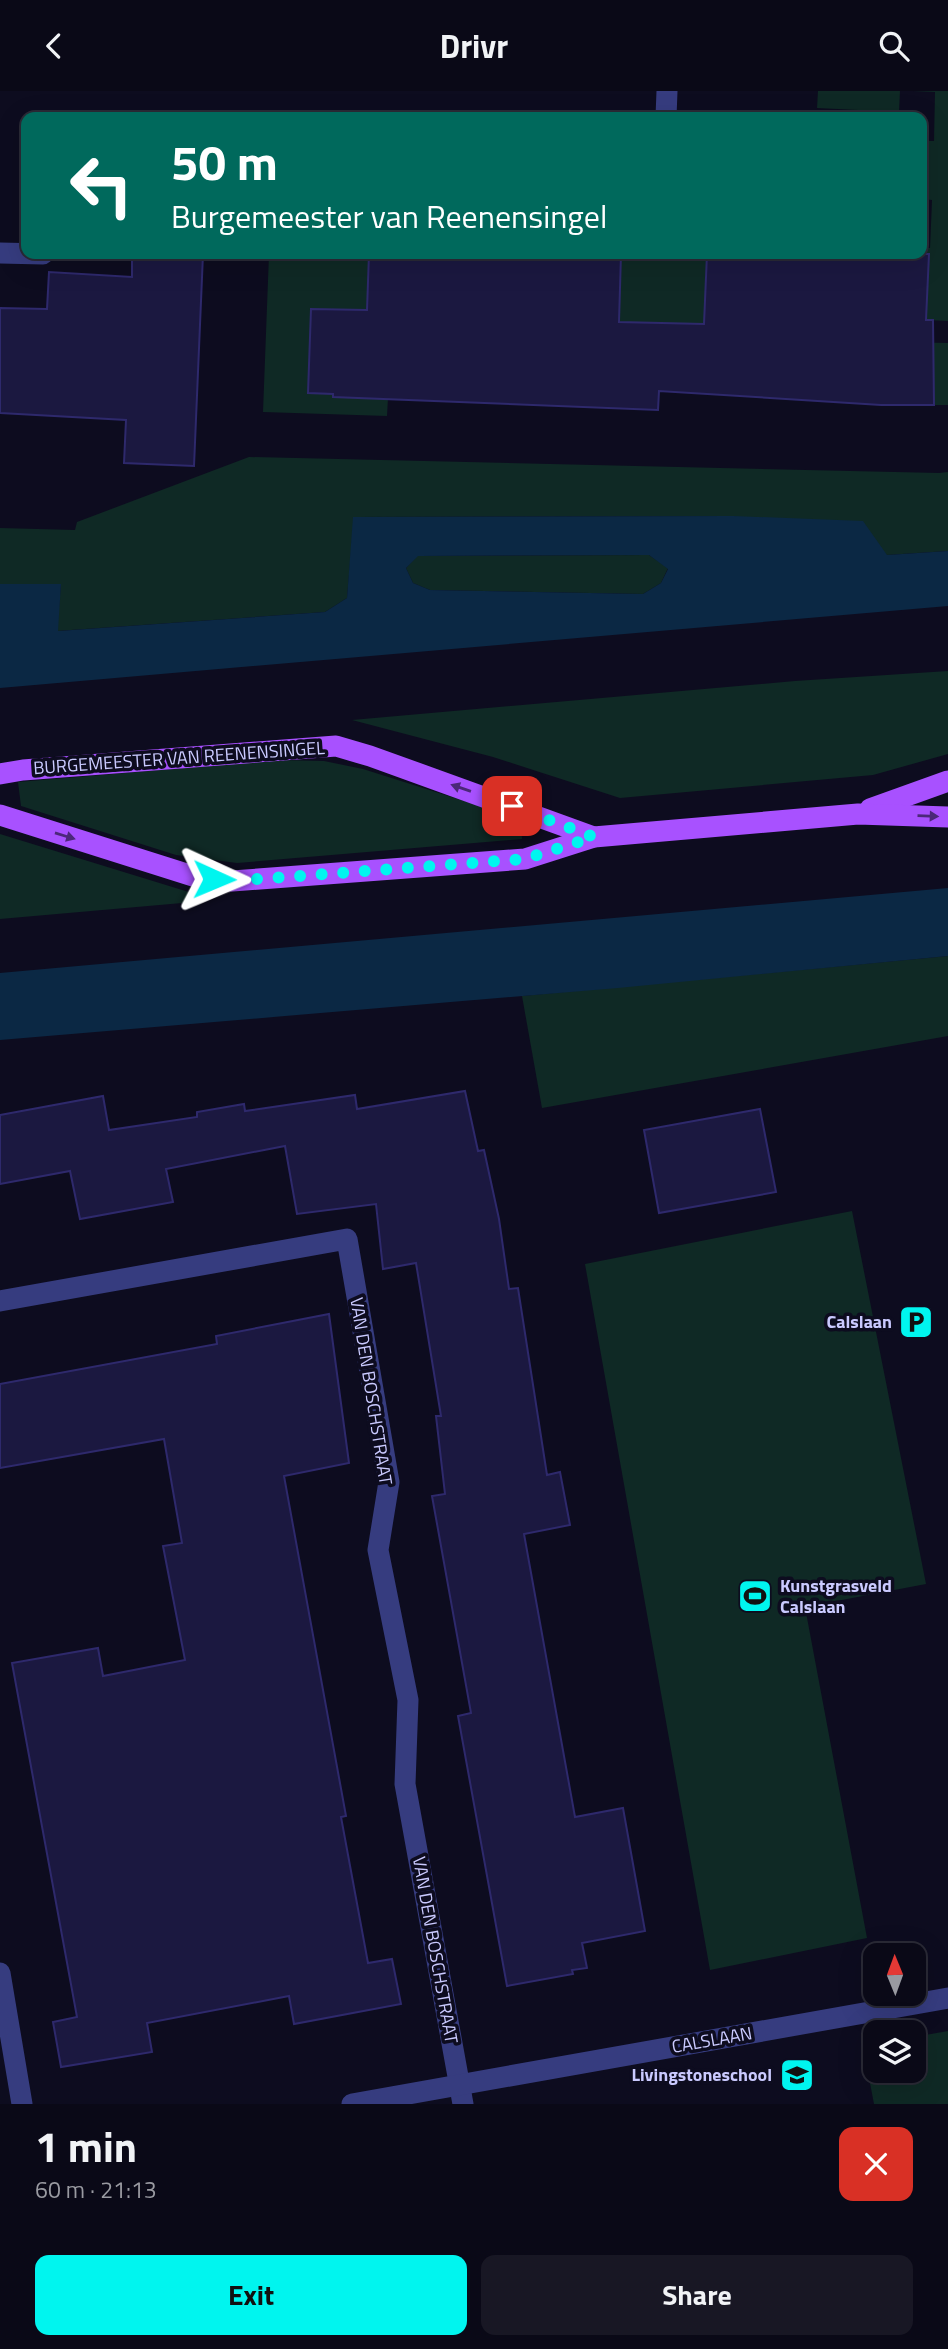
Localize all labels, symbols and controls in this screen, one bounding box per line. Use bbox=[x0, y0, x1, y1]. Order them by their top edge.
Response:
text: Drivr bbox=[440, 22, 508, 70]
icon: back bbox=[35, 27, 73, 65]
icon: search bbox=[875, 27, 913, 65]
text: 50 m bbox=[171, 124, 278, 199]
icon: left bbox=[56, 140, 147, 231]
text: Burgemeester van Reenensingel bbox=[171, 192, 607, 240]
street label: BURGEMEESTER VAN REENENSINGEL bbox=[32, 734, 326, 781]
pin bbox=[482, 776, 542, 836]
one-way arrow bbox=[451, 782, 472, 793]
icon: arrive bbox=[493, 787, 531, 825]
one-way arrow bbox=[917, 811, 939, 822]
one-way arrow bbox=[55, 832, 76, 842]
position arrow bbox=[177, 842, 251, 916]
street label: VAN DEN BOSCHSTRAAT bbox=[343, 1295, 400, 1487]
parking icon: Calslaan bbox=[897, 1303, 935, 1341]
place label: Calslaan bbox=[826, 1308, 892, 1335]
place label: Kunstgrasveld Calslaan bbox=[780, 1572, 892, 1620]
sports icon: Kunstgrasveld Calslaan bbox=[736, 1577, 774, 1615]
street label: VAN DEN BOSCHSTRAAT bbox=[406, 1854, 465, 2046]
north arrow bbox=[863, 1943, 926, 2005]
map controls bbox=[863, 1943, 926, 2083]
street label: CALSLAAN bbox=[670, 2019, 754, 2060]
button: layers bbox=[863, 2020, 926, 2083]
school or university icon: Livingstoneschool bbox=[778, 2056, 816, 2094]
place label: Livingstoneschool bbox=[631, 2061, 772, 2088]
text: 1 min bbox=[35, 2114, 137, 2178]
button: close bbox=[839, 2127, 913, 2201]
text: 60 m · 21:13 bbox=[35, 2172, 157, 2207]
button: Exit bbox=[35, 2255, 467, 2335]
button: Share bbox=[481, 2255, 913, 2335]

